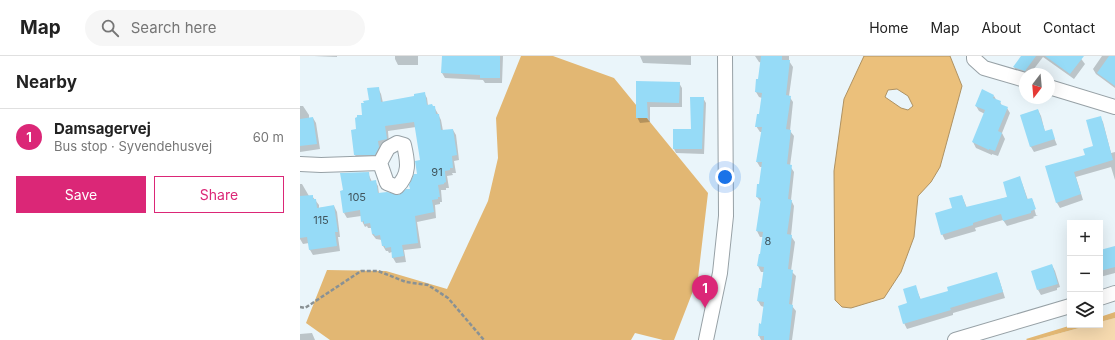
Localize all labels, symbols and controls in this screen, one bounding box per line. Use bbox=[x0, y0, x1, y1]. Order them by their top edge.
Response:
search box bbox=[85, 10, 365, 46]
text: Map bbox=[20, 16, 61, 39]
icon: search bbox=[99, 17, 121, 39]
text: Search here bbox=[131, 18, 216, 37]
text: Home bbox=[869, 19, 908, 36]
text: Map bbox=[930, 19, 960, 36]
text: About bbox=[982, 19, 1021, 36]
text: Contact bbox=[1043, 19, 1095, 36]
north arrow bbox=[1019, 68, 1055, 104]
text: Nearby bbox=[16, 72, 77, 92]
text: Damsagervej bbox=[54, 119, 151, 138]
text: 1 bbox=[26, 129, 32, 145]
text: 60 m bbox=[253, 129, 284, 145]
text: Bus stop · Syvendehusvej bbox=[54, 138, 212, 154]
house number: 91 bbox=[431, 165, 443, 179]
your location bbox=[715, 167, 735, 187]
button: Save bbox=[16, 176, 146, 213]
button: Share bbox=[154, 176, 284, 213]
house number: 105 bbox=[348, 190, 366, 204]
house number: 115 bbox=[313, 213, 329, 227]
map controls bbox=[1067, 220, 1103, 328]
button: + bbox=[1067, 220, 1103, 256]
house number: 8 bbox=[765, 234, 772, 248]
button: − bbox=[1067, 256, 1103, 292]
pin: 1 bbox=[692, 275, 718, 308]
button: layers bbox=[1067, 292, 1103, 328]

